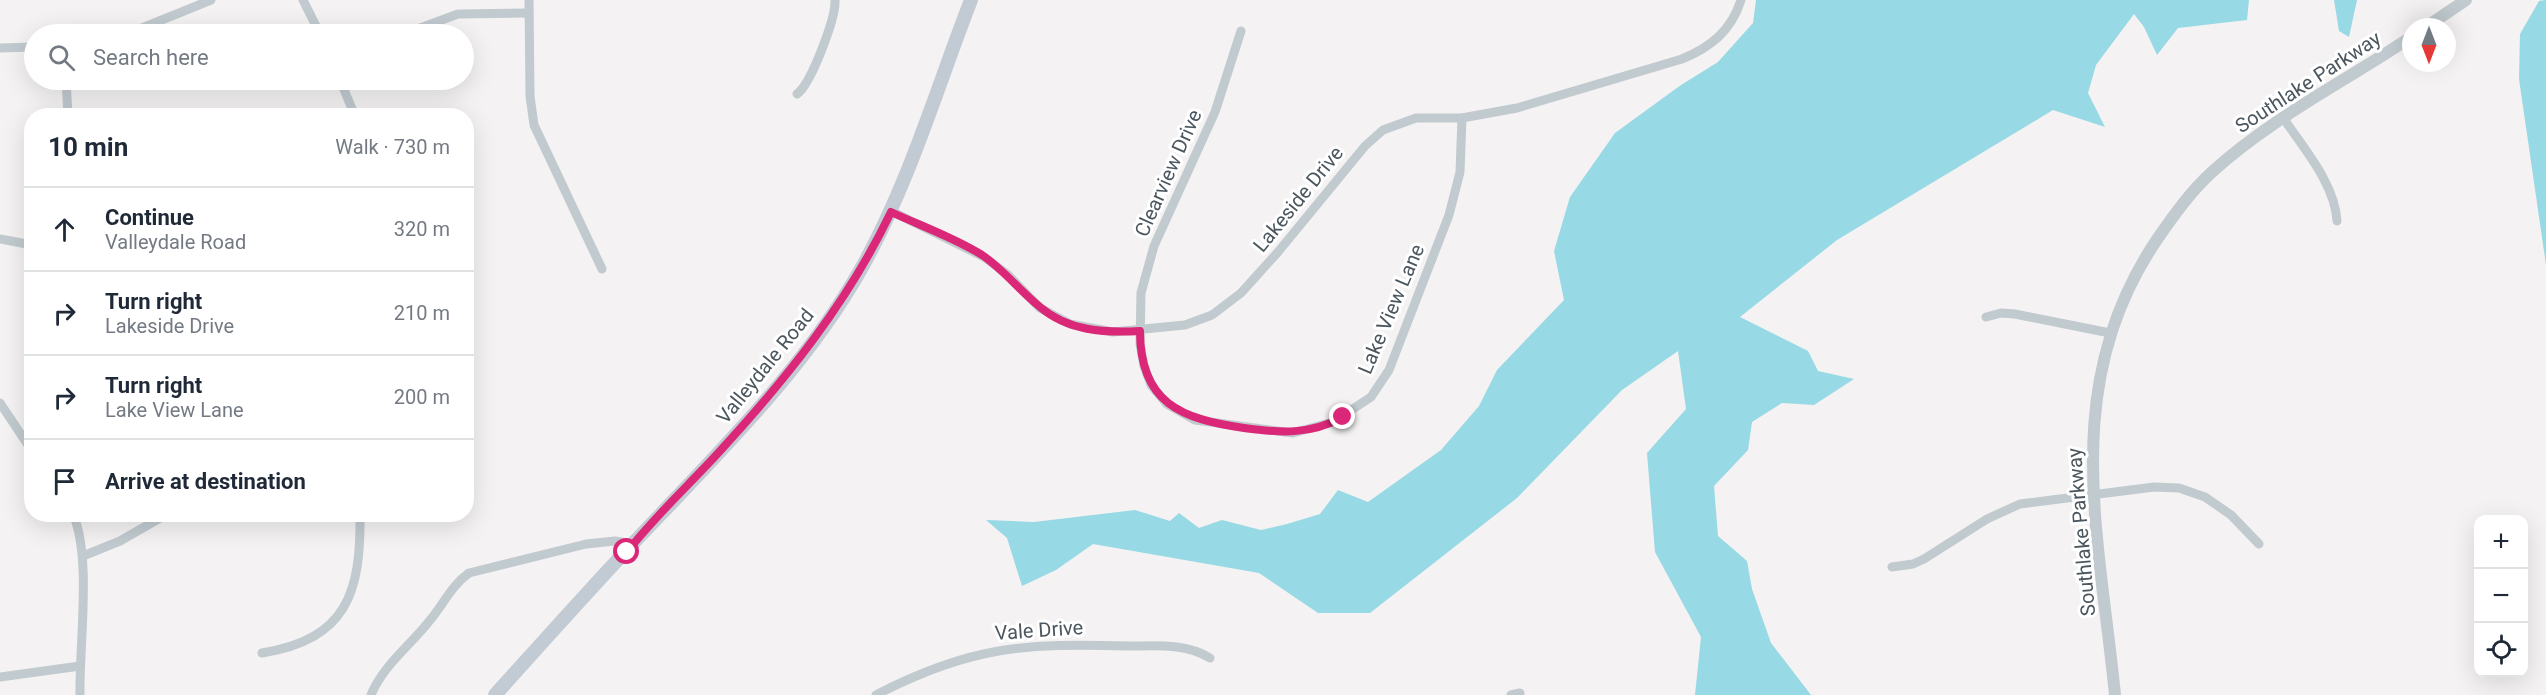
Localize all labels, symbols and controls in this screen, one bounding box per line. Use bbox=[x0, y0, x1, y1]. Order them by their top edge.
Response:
north arrow bbox=[2402, 18, 2456, 72]
search box bbox=[24, 24, 474, 90]
street label: Southlake Parkway bbox=[2231, 26, 2386, 138]
icon: search bbox=[45, 41, 78, 74]
text: Search here bbox=[93, 45, 209, 70]
street label: Clearview Drive bbox=[1129, 106, 1207, 240]
text: 10 min bbox=[48, 132, 128, 162]
text: Walk · 730 m bbox=[335, 135, 450, 159]
street label: Lakeside Drive bbox=[1248, 141, 1348, 257]
text: Continue bbox=[105, 205, 194, 230]
icon: ahead bbox=[48, 213, 81, 246]
text: 320 m bbox=[394, 217, 450, 241]
text: Valleydale Road bbox=[105, 230, 246, 254]
street label: Lake View Lane bbox=[1353, 240, 1429, 378]
text: Turn right bbox=[105, 289, 202, 314]
icon: right bbox=[48, 297, 81, 330]
text: 210 m bbox=[394, 301, 450, 325]
street label: Valleydale Road bbox=[711, 304, 819, 428]
text: Lakeside Drive bbox=[105, 314, 234, 338]
text: Turn right bbox=[105, 373, 202, 398]
icon: right bbox=[48, 381, 81, 414]
text: 200 m bbox=[394, 385, 450, 409]
text: Lake View Lane bbox=[105, 398, 244, 422]
route end bbox=[1329, 403, 1355, 429]
street label: Southlake Parkway bbox=[2062, 446, 2100, 617]
icon: arrive bbox=[48, 465, 81, 498]
text: Arrive at destination bbox=[105, 469, 306, 494]
map controls bbox=[2474, 515, 2528, 677]
button: + bbox=[2474, 515, 2528, 569]
route start bbox=[613, 538, 639, 564]
button: − bbox=[2474, 569, 2528, 623]
street label: Vale Drive bbox=[994, 615, 1084, 645]
button: locate bbox=[2474, 623, 2528, 677]

